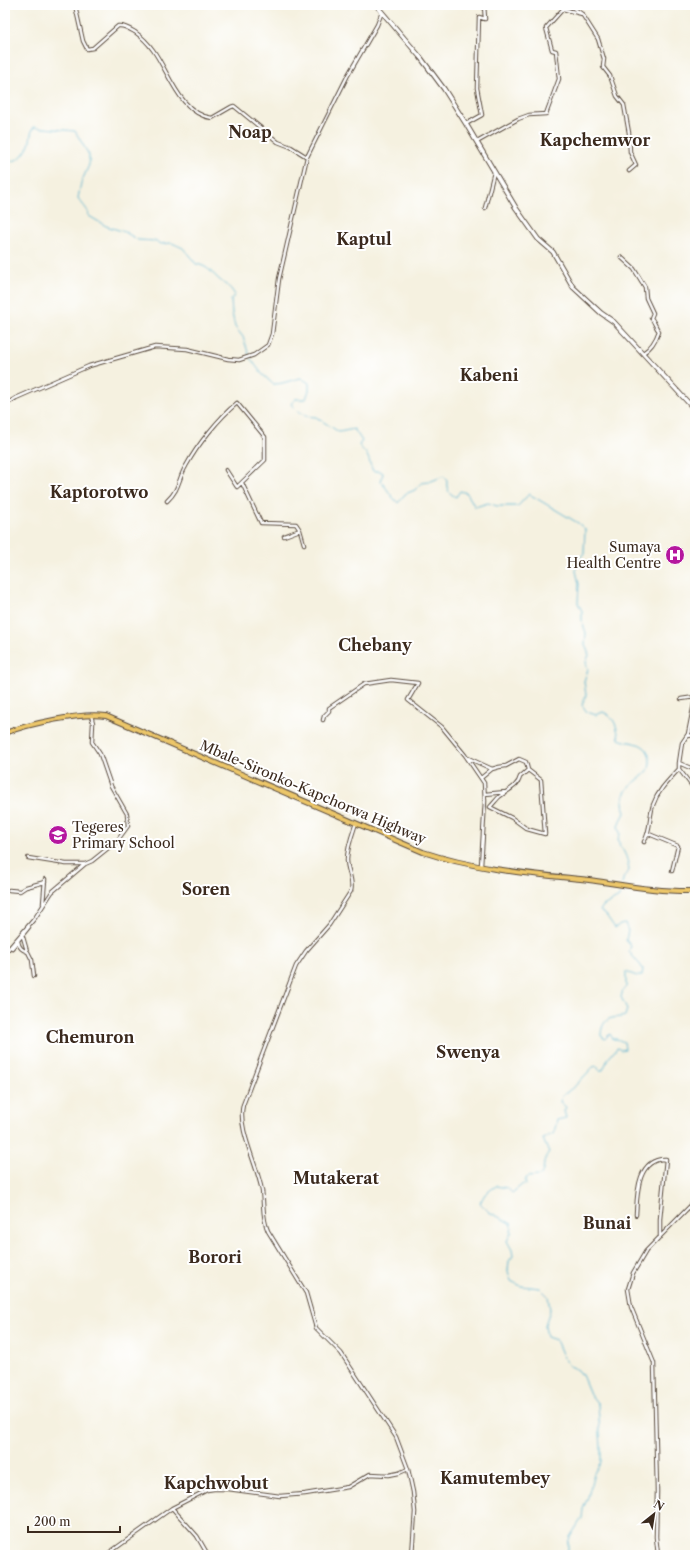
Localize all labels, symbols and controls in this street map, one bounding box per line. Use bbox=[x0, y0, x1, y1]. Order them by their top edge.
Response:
district label: Noap bbox=[228, 122, 272, 142]
district label: Kapchemwor bbox=[540, 130, 650, 150]
district label: Kaptul bbox=[336, 229, 392, 249]
district label: Kabeni bbox=[460, 365, 519, 385]
district label: Kaptorotwo bbox=[50, 482, 148, 502]
place label: Sumaya Health Centre bbox=[567, 538, 662, 572]
hospital icon: Sumaya Health Centre bbox=[664, 544, 686, 566]
district label: Chebany bbox=[338, 635, 413, 655]
street label: Mbale-Sironko-Kapchorwa Highway bbox=[197, 736, 429, 848]
place label: Tegeres Primary School bbox=[72, 818, 175, 852]
school or university icon: Tegeres Primary School bbox=[47, 824, 69, 846]
district label: Soren bbox=[182, 879, 230, 899]
district label: Chemuron bbox=[46, 1027, 134, 1047]
district label: Swenya bbox=[436, 1042, 501, 1062]
district label: Mutakerat bbox=[293, 1168, 380, 1188]
district label: Bunai bbox=[583, 1213, 632, 1233]
district label: Borori bbox=[188, 1247, 242, 1267]
district label: Kamutembey bbox=[440, 1468, 551, 1488]
district label: Kapchwobut bbox=[164, 1473, 269, 1493]
north arrow bbox=[634, 1494, 674, 1534]
text: N bbox=[651, 1497, 667, 1514]
scale bar bbox=[28, 1508, 120, 1534]
text: 200 m bbox=[34, 1514, 71, 1529]

